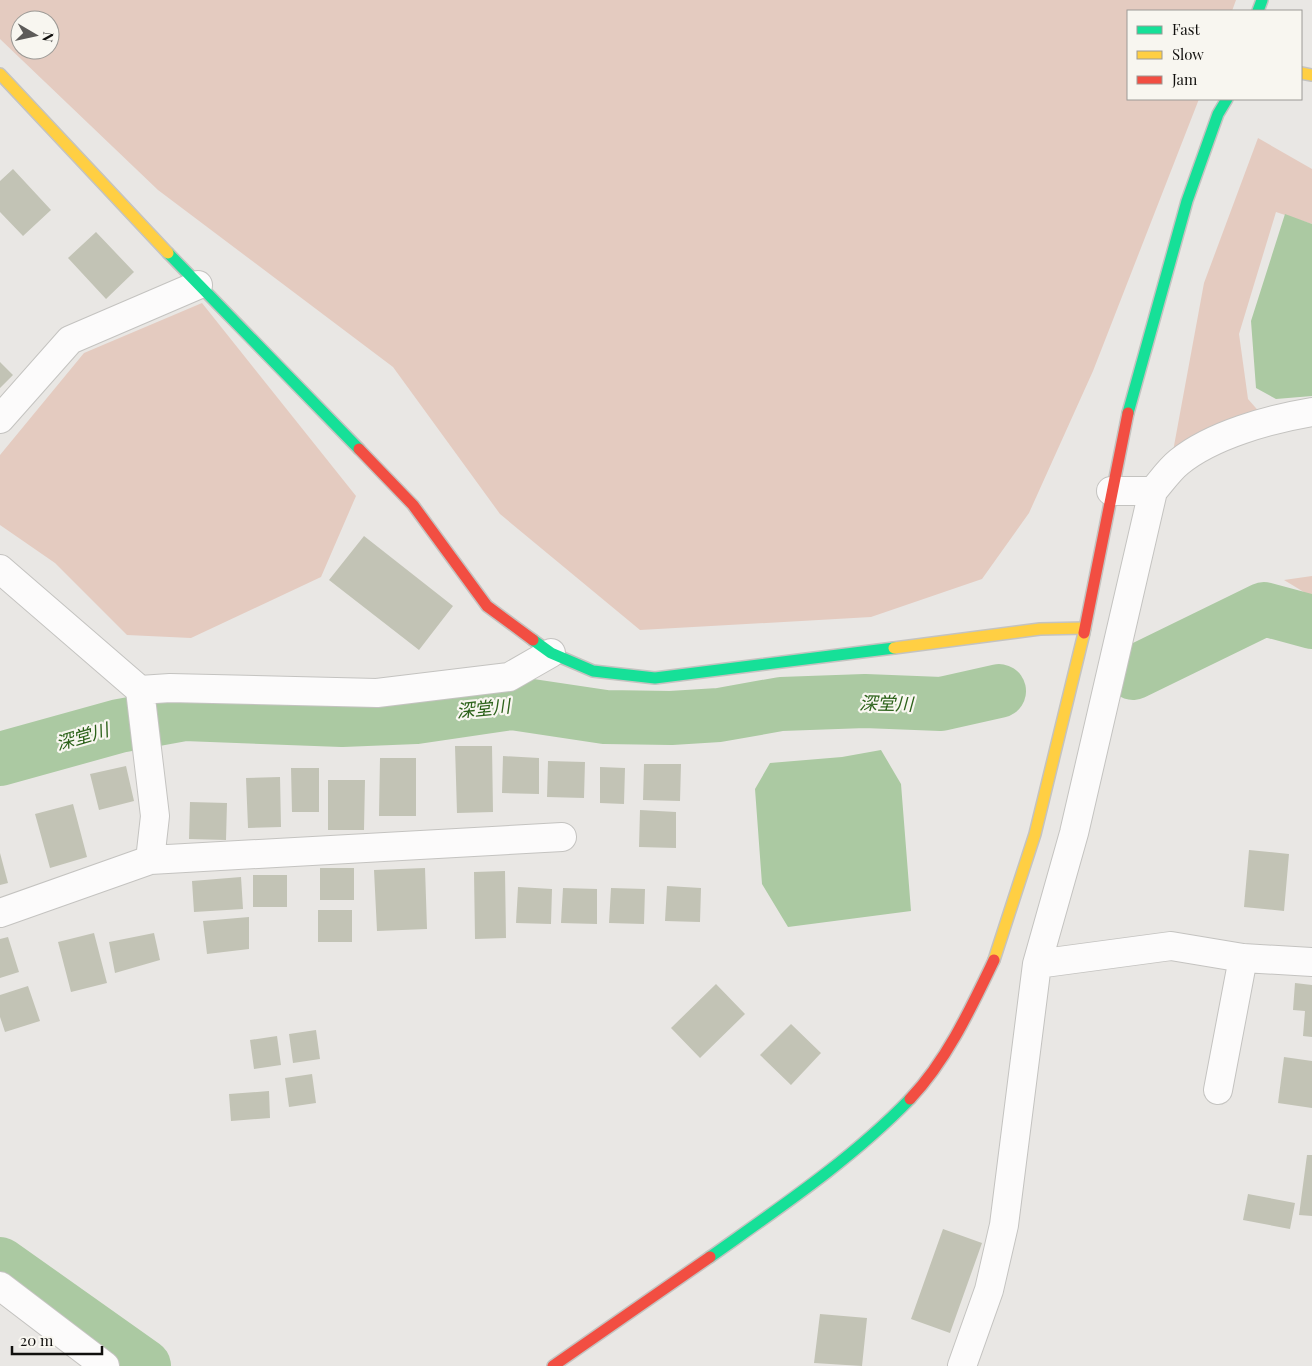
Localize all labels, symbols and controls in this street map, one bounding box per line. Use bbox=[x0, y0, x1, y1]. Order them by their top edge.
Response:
north arrow bbox=[10, 10, 60, 60]
legend bbox=[1127, 10, 1302, 100]
text: Fast bbox=[1172, 19, 1201, 39]
text: N bbox=[38, 31, 59, 44]
text: Slow bbox=[1172, 44, 1204, 64]
text: Jam bbox=[1171, 69, 1198, 89]
water label: 深堂川 bbox=[859, 691, 915, 716]
water label: 深堂川 bbox=[455, 693, 513, 723]
water label: 深堂川 bbox=[53, 716, 113, 755]
scale bar bbox=[12, 1324, 102, 1356]
text: 20 m bbox=[20, 1330, 54, 1350]

